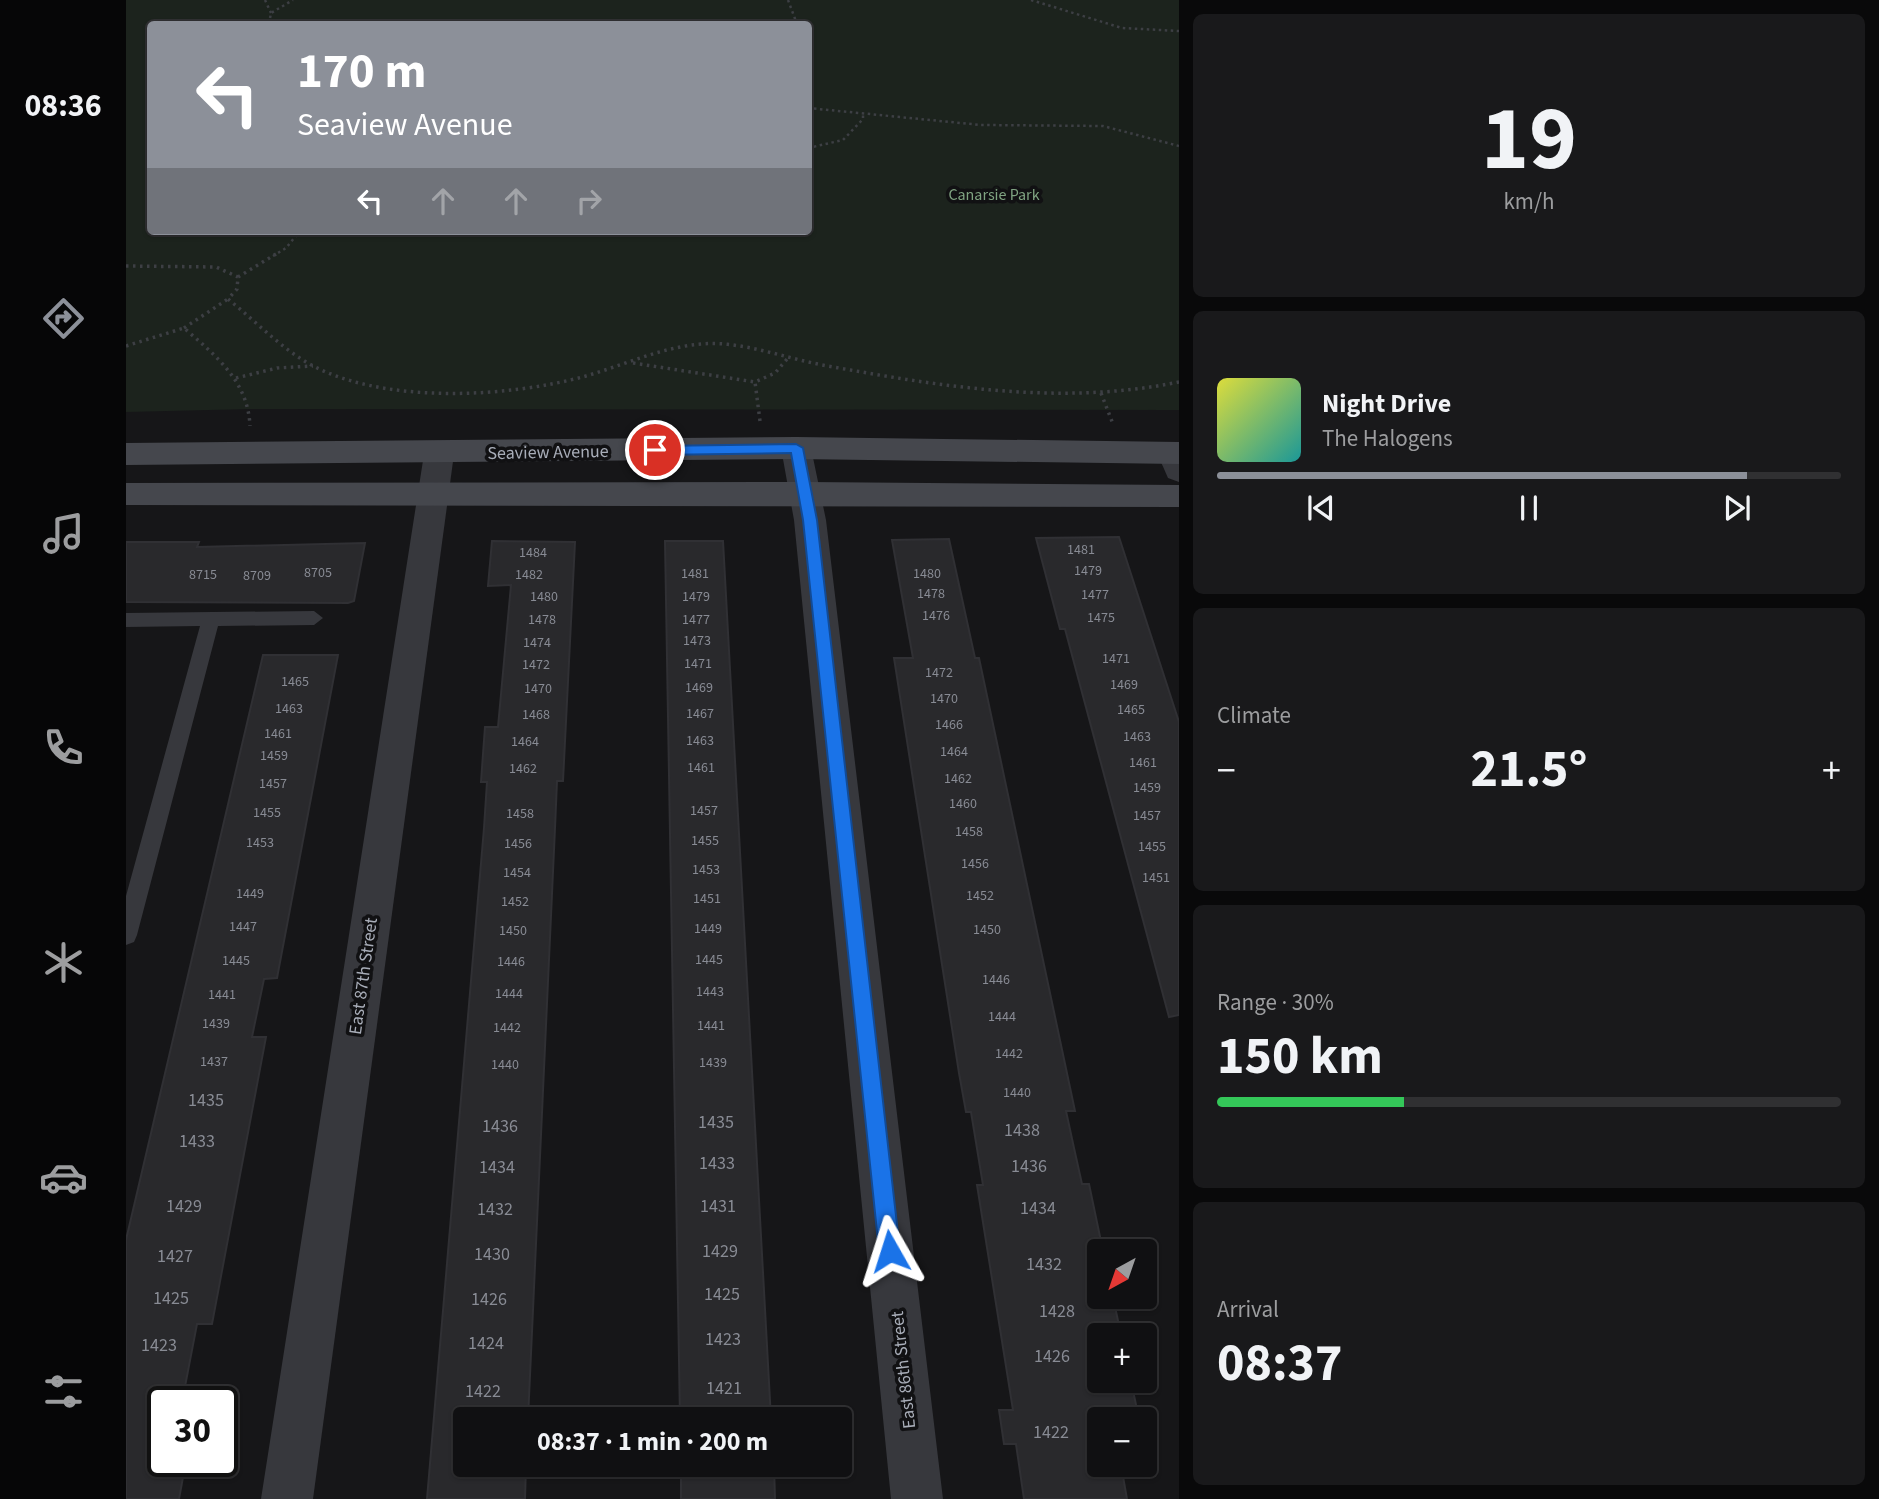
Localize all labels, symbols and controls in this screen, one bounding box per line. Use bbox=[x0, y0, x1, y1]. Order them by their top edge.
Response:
text: 170 m bbox=[297, 37, 426, 107]
icon: left bbox=[182, 49, 273, 140]
text: 19 bbox=[1481, 75, 1577, 204]
text: 08:36 bbox=[24, 83, 102, 129]
text: Seaview Avenue bbox=[297, 102, 513, 148]
icon: left bbox=[351, 182, 389, 220]
icon: ahead bbox=[424, 182, 462, 220]
icon: ahead bbox=[497, 182, 535, 220]
icon: right bbox=[570, 182, 608, 220]
park label: Canarsie Park bbox=[948, 184, 1040, 206]
text: km/h bbox=[1503, 185, 1555, 218]
icon: directions bbox=[39, 294, 88, 343]
text: Night Drive bbox=[1322, 385, 1451, 422]
pin bbox=[625, 420, 685, 480]
text: The Halogens bbox=[1322, 422, 1453, 455]
icon: arrive bbox=[636, 431, 674, 469]
street label: Seaview Avenue bbox=[487, 439, 609, 466]
icon: previous bbox=[1302, 489, 1340, 527]
icon: pause bbox=[1510, 489, 1548, 527]
icon: next bbox=[1718, 489, 1756, 527]
icon: music bbox=[39, 509, 88, 558]
house number: 1481 bbox=[1067, 540, 1095, 560]
house number: 1484 bbox=[519, 543, 547, 563]
house number: 1479 bbox=[1074, 561, 1102, 581]
house number: 8705 bbox=[304, 563, 332, 583]
house number: 1481 bbox=[681, 564, 709, 584]
house number: 1480 bbox=[913, 564, 941, 584]
house number: 8715 bbox=[189, 565, 217, 585]
house number: 1482 bbox=[515, 565, 543, 585]
house number: 8709 bbox=[243, 566, 271, 586]
house number: 1478 bbox=[917, 584, 945, 604]
house number: 1477 bbox=[1081, 585, 1109, 605]
house number: 1480 bbox=[530, 587, 558, 607]
house number: 1479 bbox=[682, 587, 710, 607]
house number: 1476 bbox=[922, 606, 950, 626]
house number: 1475 bbox=[1087, 608, 1115, 628]
house number: 1478 bbox=[528, 610, 556, 630]
house number: 1477 bbox=[682, 610, 710, 630]
house number: 1473 bbox=[683, 631, 711, 651]
house number: 1474 bbox=[523, 633, 551, 653]
house number: 1471 bbox=[1102, 649, 1130, 669]
house number: 1471 bbox=[684, 654, 712, 674]
house number: 1472 bbox=[522, 655, 550, 675]
house number: 1472 bbox=[925, 663, 953, 683]
house number: 1465 bbox=[281, 672, 309, 692]
house number: 1469 bbox=[1110, 675, 1138, 695]
house number: 1469 bbox=[685, 678, 713, 698]
house number: 1470 bbox=[524, 679, 552, 699]
house number: 1470 bbox=[930, 689, 958, 709]
house number: 1463 bbox=[275, 699, 303, 719]
text: Climate bbox=[1217, 699, 1291, 732]
house number: 1465 bbox=[1117, 700, 1145, 720]
house number: 1467 bbox=[686, 704, 714, 724]
house number: 1468 bbox=[522, 705, 550, 725]
house number: 1466 bbox=[935, 715, 963, 735]
icon: phone bbox=[39, 723, 88, 772]
house number: 1461 bbox=[264, 724, 292, 744]
house number: 1463 bbox=[1123, 727, 1151, 747]
house number: 1463 bbox=[686, 731, 714, 751]
house number: 1464 bbox=[511, 732, 539, 752]
text: 21.5° bbox=[1471, 733, 1587, 807]
house number: 1464 bbox=[940, 742, 968, 762]
text: − bbox=[1217, 744, 1236, 798]
text: + bbox=[1822, 744, 1841, 798]
house number: 1459 bbox=[260, 746, 288, 766]
house number: 1461 bbox=[1129, 753, 1157, 773]
house number: 1461 bbox=[687, 758, 715, 778]
house number: 1462 bbox=[509, 759, 537, 779]
house number: 1462 bbox=[944, 769, 972, 789]
house number: 1457 bbox=[259, 774, 287, 794]
house number: 1459 bbox=[1133, 778, 1161, 798]
house number: 1460 bbox=[949, 794, 977, 814]
house number: 1457 bbox=[690, 801, 718, 821]
house number: 1455 bbox=[253, 803, 281, 823]
house number: 1458 bbox=[506, 804, 534, 824]
house number: 1457 bbox=[1133, 806, 1161, 826]
house number: 1458 bbox=[955, 822, 983, 842]
house number: 1455 bbox=[691, 831, 719, 851]
house number: 1453 bbox=[246, 833, 274, 853]
house number: 1456 bbox=[504, 834, 532, 854]
house number: 1455 bbox=[1138, 837, 1166, 857]
house number: 1456 bbox=[961, 854, 989, 874]
house number: 1453 bbox=[692, 860, 720, 880]
house number: 1454 bbox=[503, 863, 531, 883]
house number: 1451 bbox=[1142, 868, 1170, 888]
house number: 1449 bbox=[236, 884, 264, 904]
house number: 1452 bbox=[966, 886, 994, 906]
house number: 1451 bbox=[693, 889, 721, 909]
house number: 1452 bbox=[501, 892, 529, 912]
street label: East 87th Street bbox=[343, 916, 384, 1036]
house number: 1447 bbox=[229, 917, 257, 937]
house number: 1449 bbox=[694, 919, 722, 939]
house number: 1450 bbox=[973, 920, 1001, 940]
house number: 1450 bbox=[499, 921, 527, 941]
icon: climate bbox=[39, 938, 88, 987]
house number: 1445 bbox=[695, 950, 723, 970]
house number: 1445 bbox=[222, 951, 250, 971]
house number: 1446 bbox=[497, 952, 525, 972]
house number: 1446 bbox=[982, 970, 1010, 990]
house number: 1443 bbox=[696, 982, 724, 1002]
house number: 1444 bbox=[495, 984, 523, 1004]
house number: 1441 bbox=[208, 985, 236, 1005]
text: Range · 30% bbox=[1217, 986, 1334, 1019]
house number: 1444 bbox=[988, 1007, 1016, 1027]
house number: 1439 bbox=[202, 1014, 230, 1034]
house number: 1441 bbox=[697, 1016, 725, 1036]
house number: 1442 bbox=[493, 1018, 521, 1038]
text: 150 km bbox=[1217, 1020, 1383, 1094]
house number: 1442 bbox=[995, 1044, 1023, 1064]
house number: 1437 bbox=[200, 1052, 228, 1072]
house number: 1439 bbox=[699, 1053, 727, 1073]
house number: 1440 bbox=[491, 1055, 519, 1075]
house number: 1440 bbox=[1003, 1083, 1031, 1103]
house number: 1435 bbox=[188, 1088, 224, 1113]
house number: 1435 bbox=[698, 1110, 734, 1135]
house number: 1436 bbox=[482, 1114, 518, 1139]
house number: 1438 bbox=[1004, 1118, 1040, 1143]
house number: 1433 bbox=[179, 1129, 215, 1154]
house number: 1433 bbox=[699, 1151, 735, 1176]
icon: car bbox=[39, 1153, 88, 1202]
house number: 1436 bbox=[1011, 1154, 1047, 1179]
house number: 1434 bbox=[479, 1155, 515, 1180]
house number: 1429 bbox=[166, 1194, 202, 1219]
house number: 1431 bbox=[700, 1194, 736, 1219]
house number: 1434 bbox=[1020, 1196, 1056, 1221]
house number: 1432 bbox=[477, 1197, 513, 1222]
position arrow bbox=[853, 1214, 927, 1288]
house number: 1429 bbox=[702, 1239, 738, 1264]
north arrow bbox=[1087, 1239, 1157, 1309]
map controls bbox=[1087, 1239, 1157, 1477]
house number: 1430 bbox=[474, 1242, 510, 1267]
house number: 1427 bbox=[157, 1244, 193, 1269]
house number: 1432 bbox=[1026, 1252, 1062, 1277]
house number: 1425 bbox=[704, 1282, 740, 1307]
house number: 1425 bbox=[153, 1286, 189, 1311]
house number: 1426 bbox=[471, 1287, 507, 1312]
text: Arrival bbox=[1217, 1293, 1279, 1326]
house number: 1428 bbox=[1039, 1299, 1075, 1324]
street label: East 86th Street bbox=[885, 1310, 922, 1430]
button: + bbox=[1087, 1323, 1157, 1393]
house number: 1423 bbox=[705, 1327, 741, 1352]
text: 08:37 bbox=[1217, 1327, 1342, 1401]
house number: 1424 bbox=[468, 1331, 504, 1356]
house number: 1423 bbox=[141, 1333, 177, 1358]
house number: 1426 bbox=[1034, 1344, 1070, 1369]
icon: filters bbox=[39, 1367, 88, 1416]
house number: 1421 bbox=[706, 1376, 742, 1401]
house number: 1422 bbox=[465, 1379, 501, 1404]
speed limit sign: 30 bbox=[147, 1386, 238, 1477]
button: − bbox=[1087, 1407, 1157, 1477]
house number: 1422 bbox=[1033, 1420, 1069, 1445]
text: 08:37 · 1 min · 200 m bbox=[537, 1423, 768, 1460]

